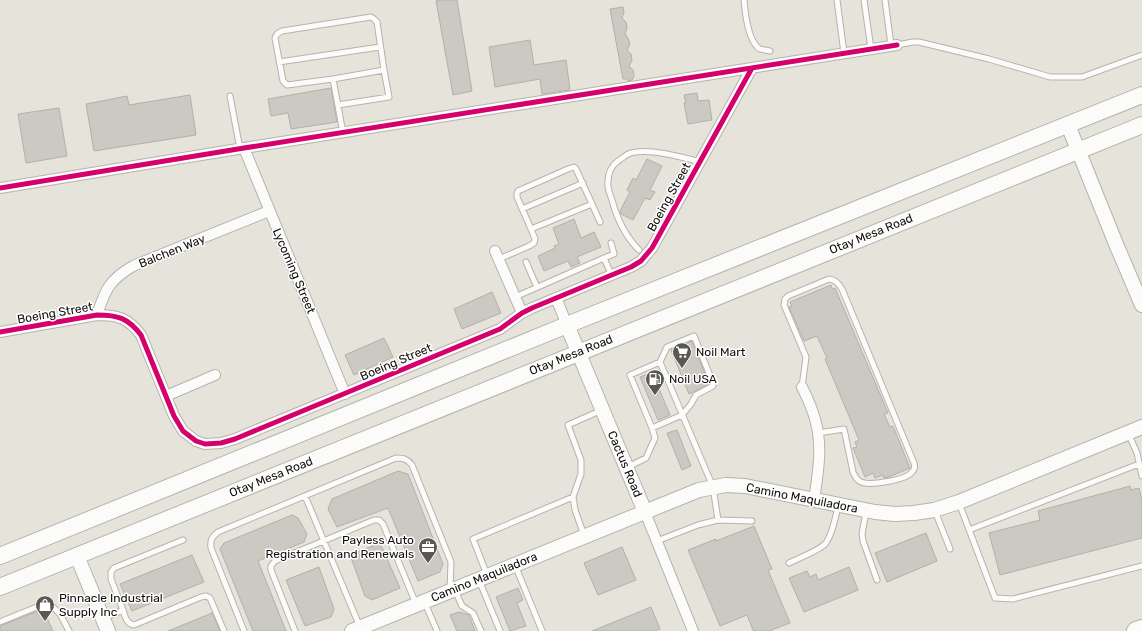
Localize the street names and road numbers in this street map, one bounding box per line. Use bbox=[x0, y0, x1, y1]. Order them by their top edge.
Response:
street label: Boeing Street bbox=[644, 160, 694, 234]
street label: Otay Mesa Road bbox=[827, 211, 915, 257]
street label: Lycoming Street bbox=[270, 226, 318, 316]
street label: Balchen Way bbox=[137, 231, 208, 271]
street label: Boeing Street bbox=[16, 299, 94, 327]
street label: Otay Mesa Road bbox=[527, 332, 615, 378]
street label: Boeing Street bbox=[358, 340, 434, 383]
street label: Cactus Road bbox=[605, 429, 645, 499]
street label: Otay Mesa Road bbox=[227, 454, 315, 500]
street label: Camino Maquiladora bbox=[745, 480, 859, 516]
street label: Camino Maquiladora bbox=[429, 549, 539, 605]

